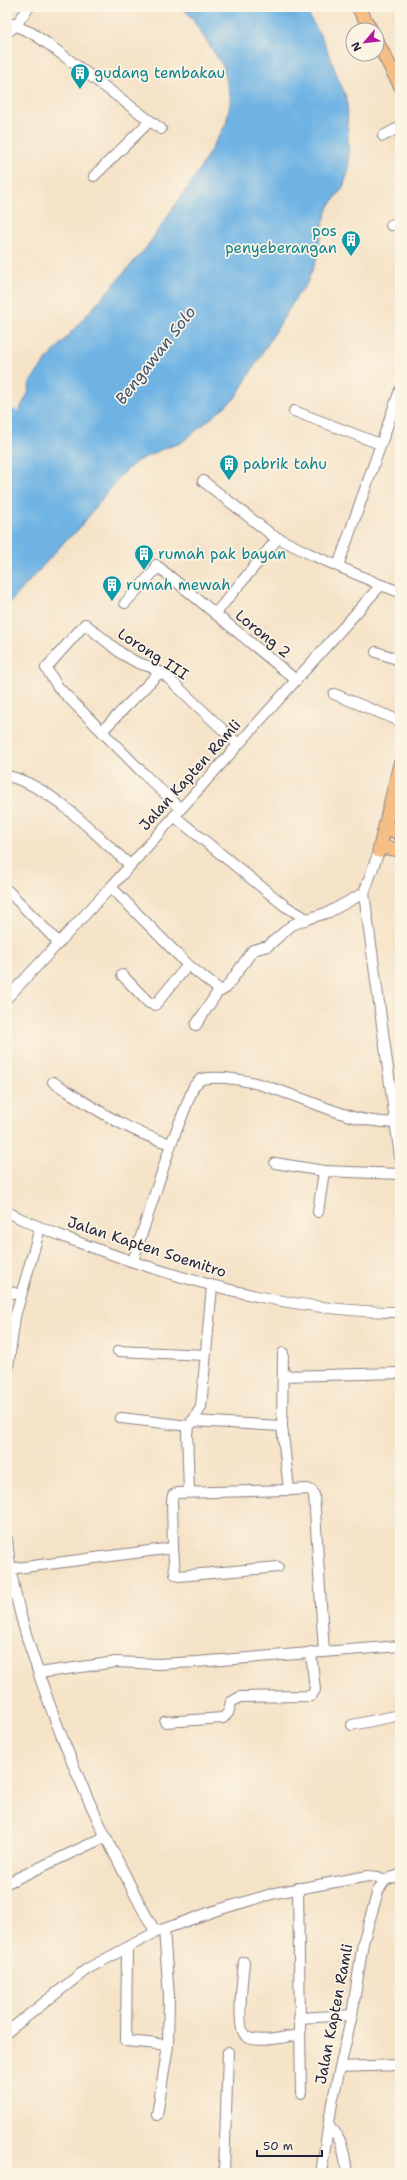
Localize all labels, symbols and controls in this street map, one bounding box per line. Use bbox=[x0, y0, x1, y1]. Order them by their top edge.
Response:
north arrow bbox=[345, 22, 385, 62]
text: N bbox=[348, 39, 365, 54]
building icon: gudang tembakau bbox=[69, 62, 91, 90]
place label: gudang tembakau bbox=[94, 63, 225, 83]
place label: pos penyeberangan bbox=[225, 221, 337, 258]
building icon: pos penyeberangan bbox=[340, 229, 362, 257]
water label: Bengawan Solo bbox=[110, 302, 201, 409]
building icon: pabrik tahu bbox=[218, 453, 240, 481]
place label: pabrik tahu bbox=[243, 454, 327, 474]
building icon: rumah pak bayan bbox=[133, 543, 155, 571]
place label: rumah pak bayan bbox=[158, 544, 286, 564]
building icon: rumah mewah bbox=[101, 574, 123, 602]
place label: rumah mewah bbox=[126, 575, 231, 595]
street label: Lorong 2 bbox=[231, 605, 295, 663]
street label: Lorong III bbox=[114, 624, 192, 684]
street label: Jalan Kapten Ramli bbox=[135, 715, 245, 835]
street label: Jalan Kapten Soemitro bbox=[65, 1212, 229, 1282]
street label: Jalan Kapten Ramli bbox=[311, 1942, 357, 2086]
scale bar bbox=[257, 2132, 322, 2158]
text: 50 m bbox=[263, 2138, 293, 2154]

